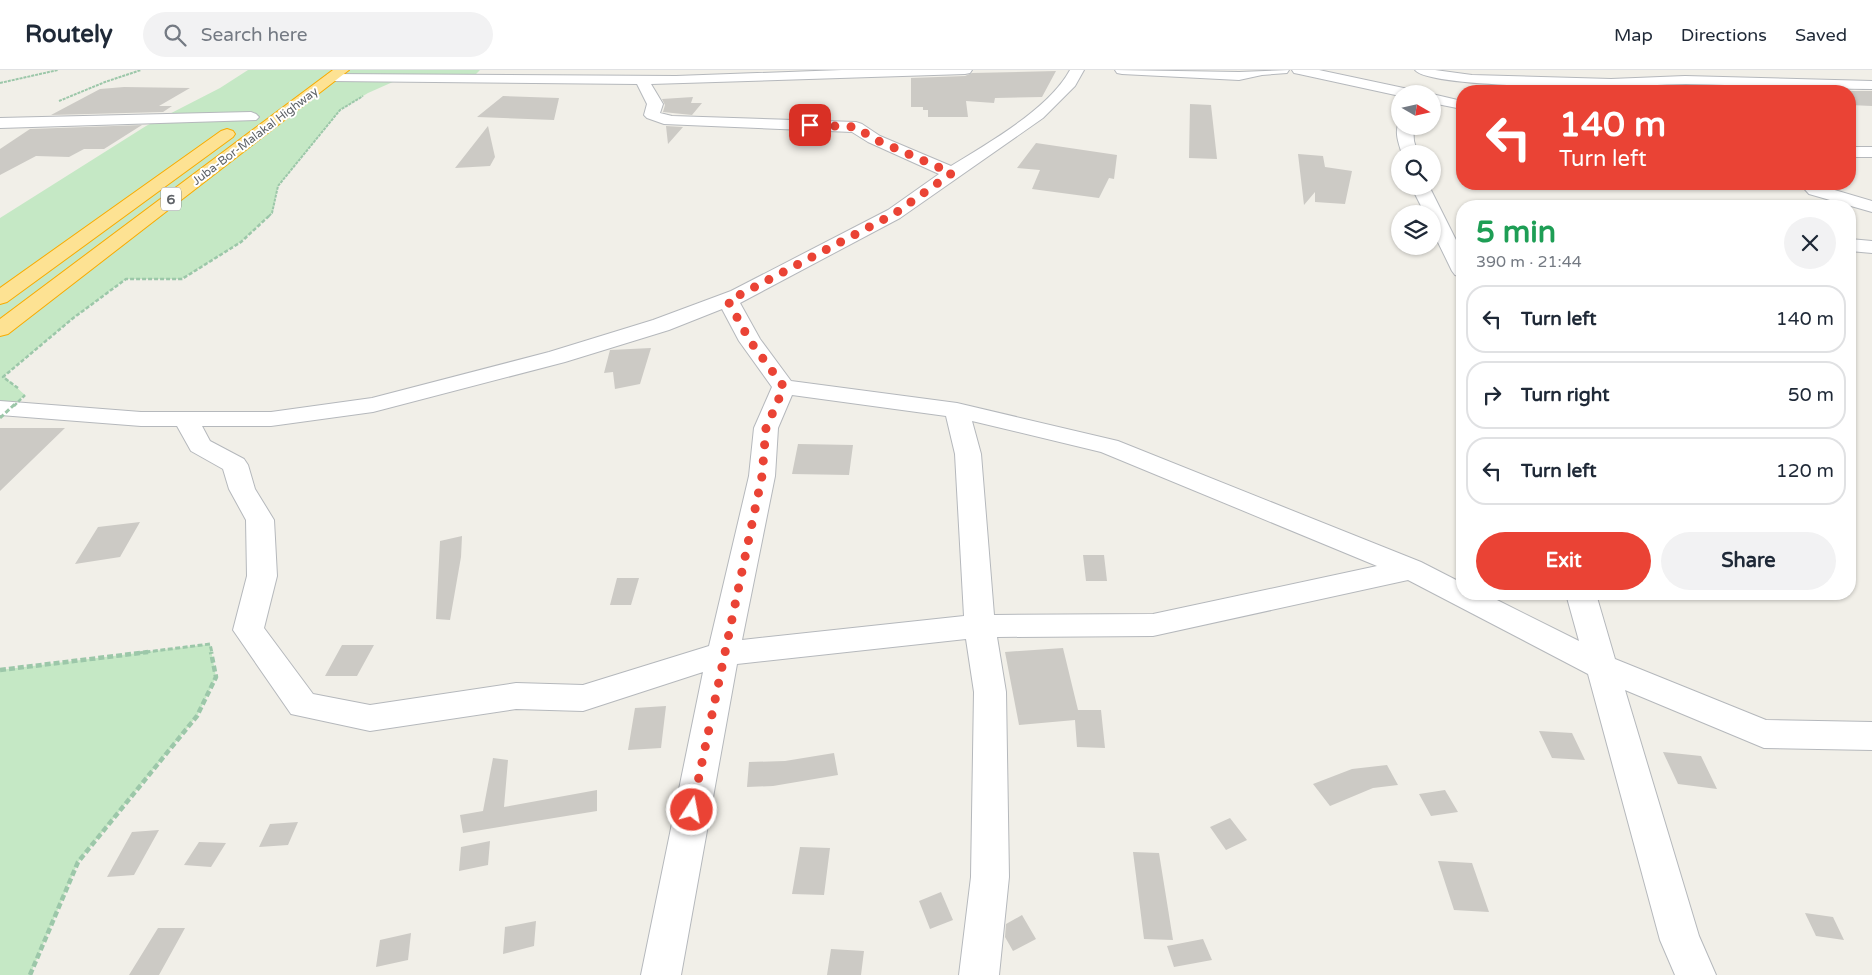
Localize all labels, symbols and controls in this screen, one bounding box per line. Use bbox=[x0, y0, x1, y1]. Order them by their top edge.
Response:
search box bbox=[143, 12, 493, 57]
text: Routely bbox=[25, 20, 113, 49]
icon: search bbox=[161, 21, 189, 49]
text: Search here bbox=[201, 24, 308, 46]
text: Map bbox=[1614, 24, 1653, 46]
text: Directions bbox=[1681, 24, 1767, 46]
text: Saved bbox=[1795, 24, 1847, 46]
street label: Juba-Bor-Malakal Highway bbox=[189, 84, 321, 188]
north arrow bbox=[1391, 85, 1441, 135]
map controls bbox=[1391, 85, 1441, 255]
pin bbox=[789, 104, 831, 146]
text: 140 m bbox=[1559, 104, 1666, 146]
icon: left bbox=[1476, 105, 1541, 170]
icon: arrive bbox=[796, 111, 824, 139]
button: search bbox=[1391, 145, 1441, 195]
text: Turn left bbox=[1559, 146, 1647, 172]
road number: 6 bbox=[161, 188, 181, 210]
button: layers bbox=[1391, 205, 1441, 255]
text: 5 min bbox=[1476, 214, 1556, 251]
button: close bbox=[1784, 217, 1836, 269]
text: 390 m · 21:44 bbox=[1476, 252, 1582, 272]
icon: left bbox=[1478, 305, 1506, 333]
text: Turn left bbox=[1521, 308, 1597, 330]
text: 140 m bbox=[1776, 308, 1834, 330]
icon: right bbox=[1478, 381, 1506, 409]
text: Turn right bbox=[1521, 384, 1609, 406]
text: 50 m bbox=[1788, 384, 1834, 406]
icon: left bbox=[1478, 457, 1506, 485]
text: Turn left bbox=[1521, 460, 1597, 482]
text: 120 m bbox=[1776, 460, 1834, 482]
button: Exit bbox=[1476, 532, 1651, 590]
button: Share bbox=[1661, 532, 1836, 590]
position arrow bbox=[665, 783, 717, 835]

